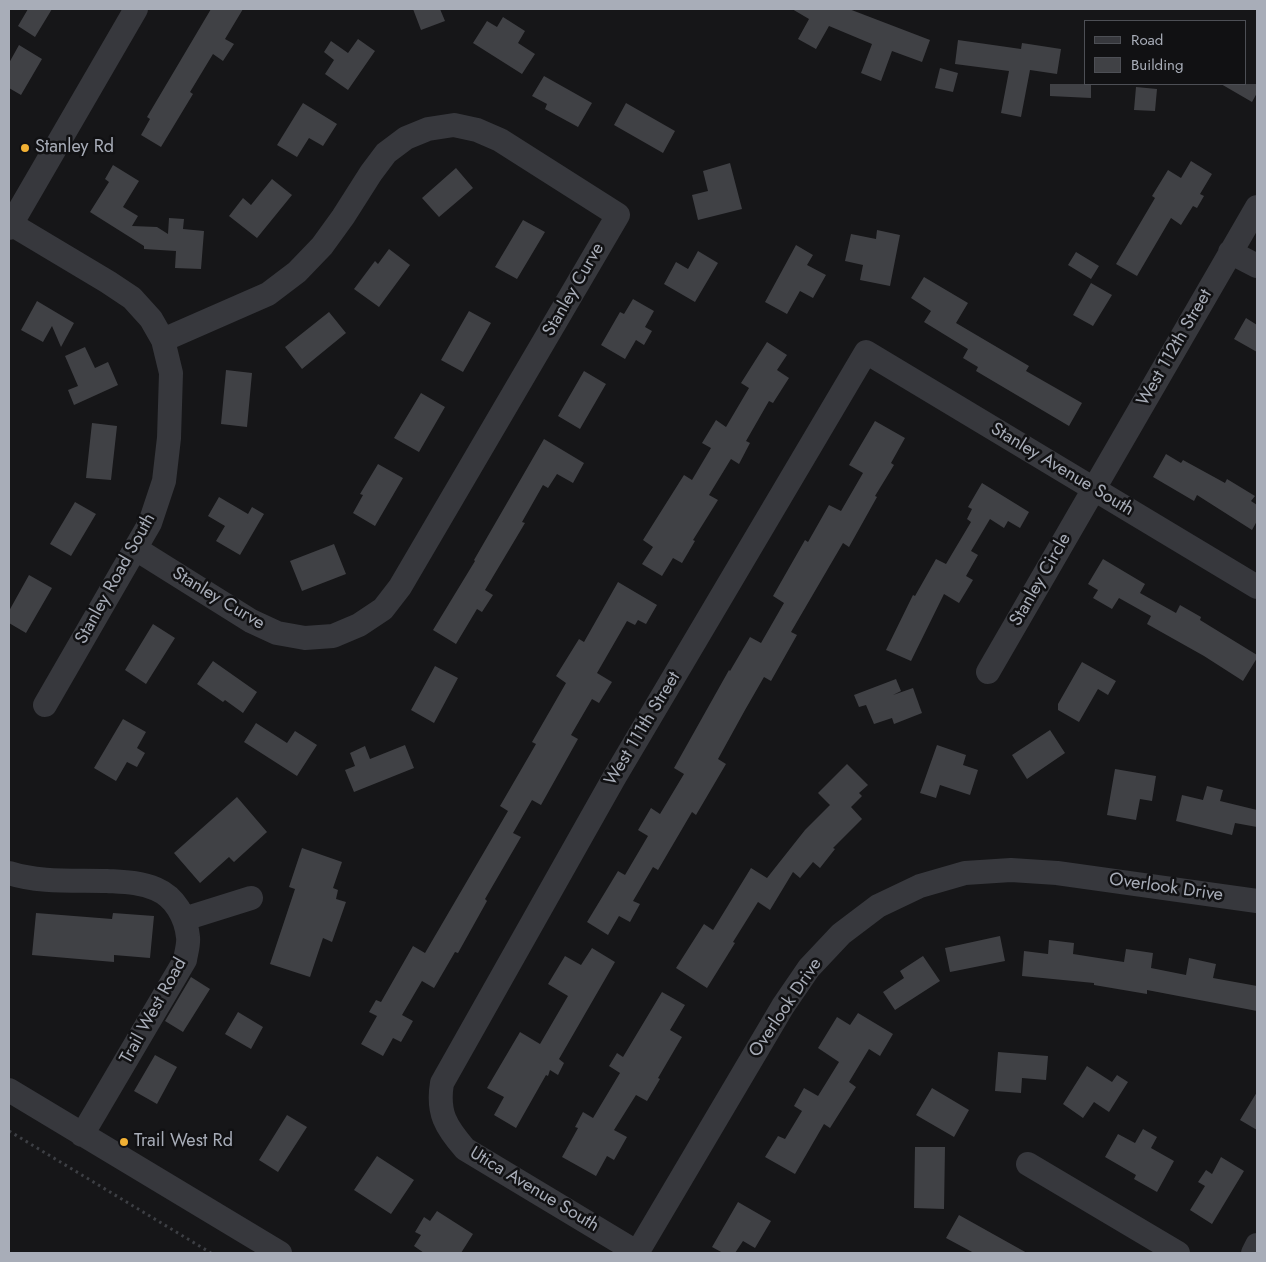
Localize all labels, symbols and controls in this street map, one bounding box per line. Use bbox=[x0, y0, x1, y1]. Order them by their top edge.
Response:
legend bbox=[1084, 20, 1246, 85]
text: Road bbox=[1131, 29, 1163, 51]
text: Building bbox=[1131, 54, 1183, 76]
place label: Stanley Rd bbox=[35, 137, 114, 159]
marker: Stanley Rd bbox=[19, 142, 31, 154]
street label: Stanley Curve bbox=[539, 239, 609, 341]
street label: West 112th Street bbox=[1133, 286, 1217, 410]
street label: Stanley Avenue South bbox=[987, 419, 1137, 521]
street label: Stanley Road South bbox=[71, 510, 161, 648]
street label: Stanley Circle bbox=[1006, 530, 1076, 630]
street label: Stanley Curve bbox=[168, 563, 268, 635]
street label: West 111th Street bbox=[601, 668, 685, 790]
street label: Overlook Drive bbox=[1108, 869, 1224, 907]
street label: Trail West Road bbox=[116, 954, 192, 1068]
street label: Overlook Drive bbox=[745, 954, 827, 1062]
place label: Trail West Rd bbox=[134, 1131, 233, 1153]
marker: Trail West Rd bbox=[118, 1136, 130, 1148]
street label: Utica Avenue South bbox=[465, 1143, 603, 1237]

